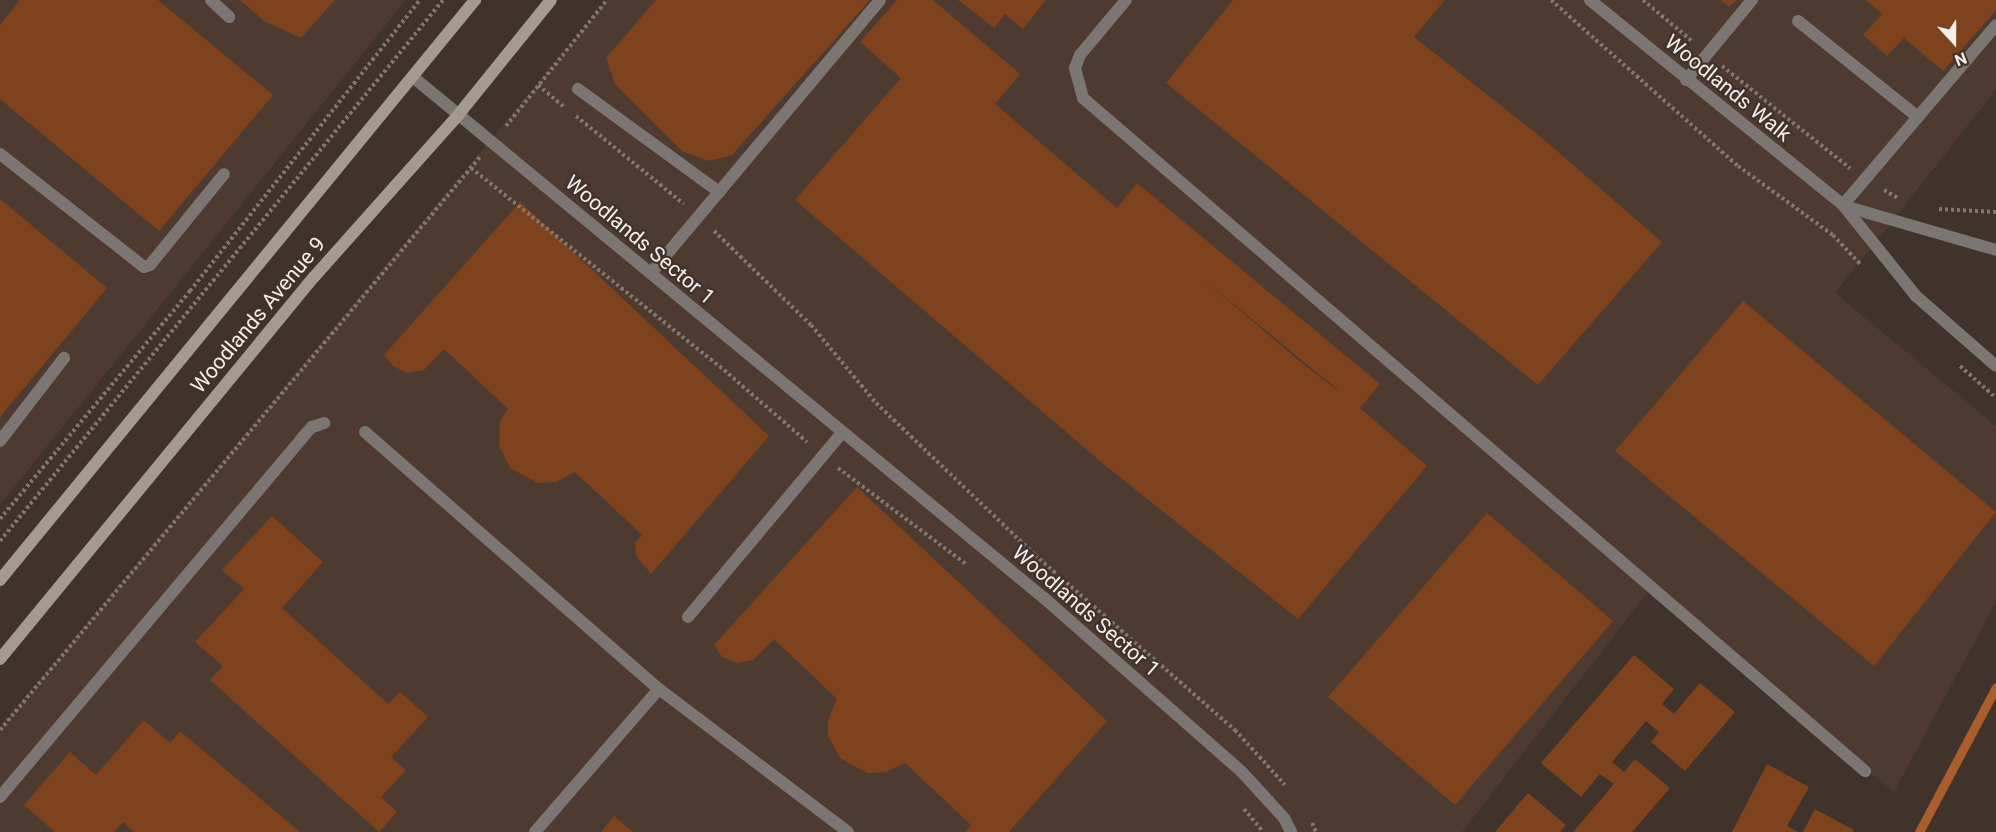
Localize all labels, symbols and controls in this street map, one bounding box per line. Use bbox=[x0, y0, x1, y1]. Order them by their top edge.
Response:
north arrow bbox=[1924, 12, 1984, 72]
street label: Woodlands Walk bbox=[1660, 29, 1796, 147]
text: N bbox=[1952, 48, 1969, 70]
street label: Woodlands Sector 1 bbox=[560, 170, 720, 310]
street label: Woodlands Avenue 9 bbox=[185, 232, 331, 398]
street label: Woodlands Sector 1 bbox=[1007, 540, 1165, 682]

